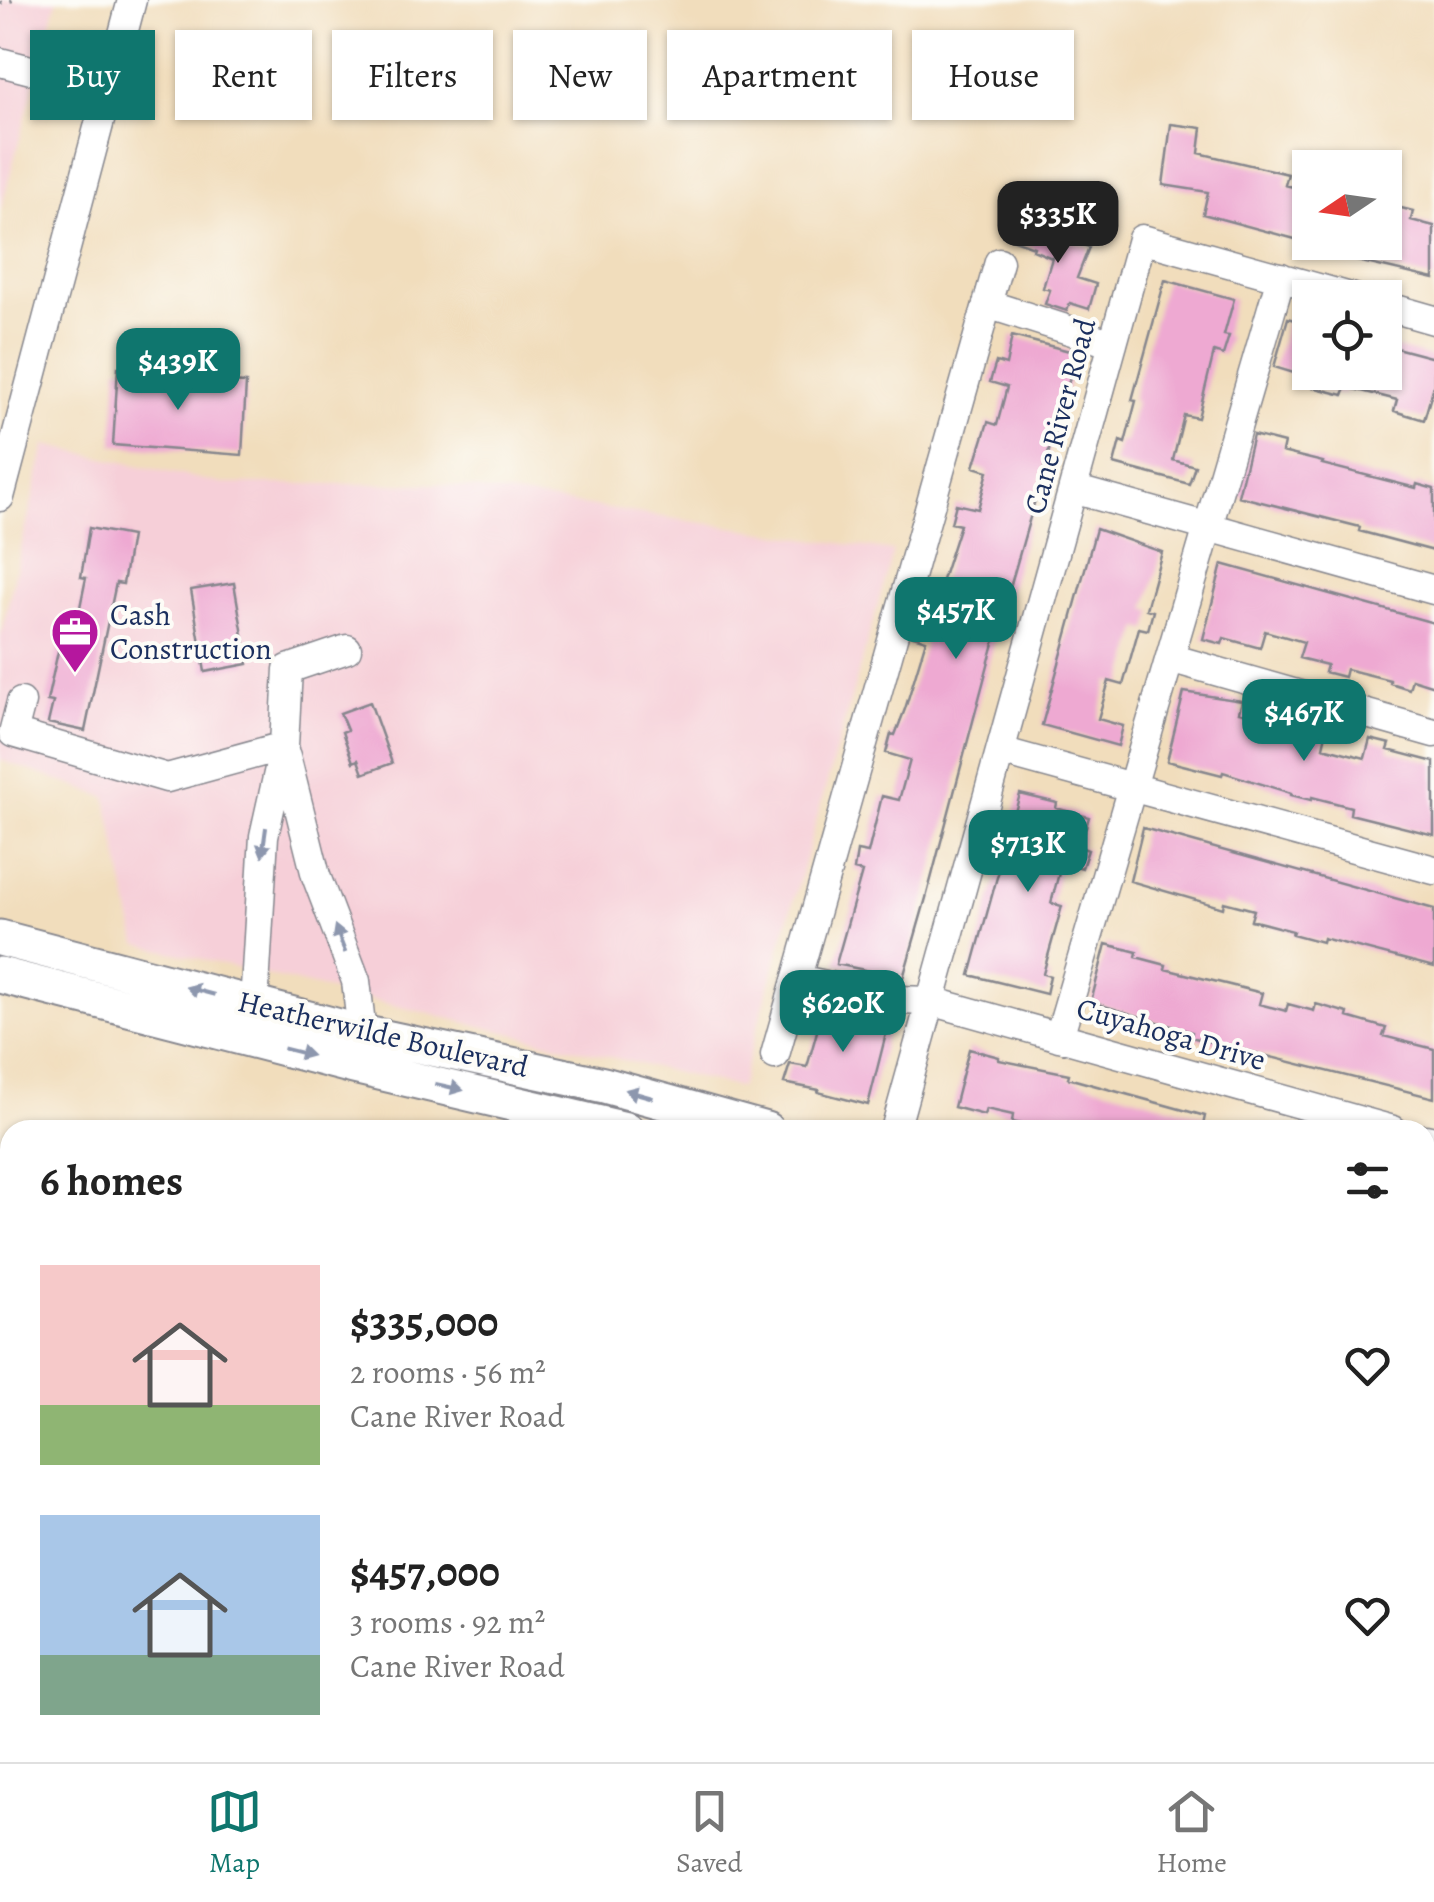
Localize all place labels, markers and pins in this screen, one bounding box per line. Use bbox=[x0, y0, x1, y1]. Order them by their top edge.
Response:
pin: $335K bbox=[988, 181, 1128, 266]
pin: $439K bbox=[108, 328, 248, 413]
pin: $457K bbox=[886, 577, 1026, 662]
place label: Cash Construction bbox=[110, 595, 272, 669]
office icon: Cash Construction bbox=[49, 606, 101, 674]
pin: $467K bbox=[1234, 679, 1374, 764]
pin: $713K bbox=[958, 810, 1098, 895]
pin: $620K bbox=[773, 970, 913, 1055]

